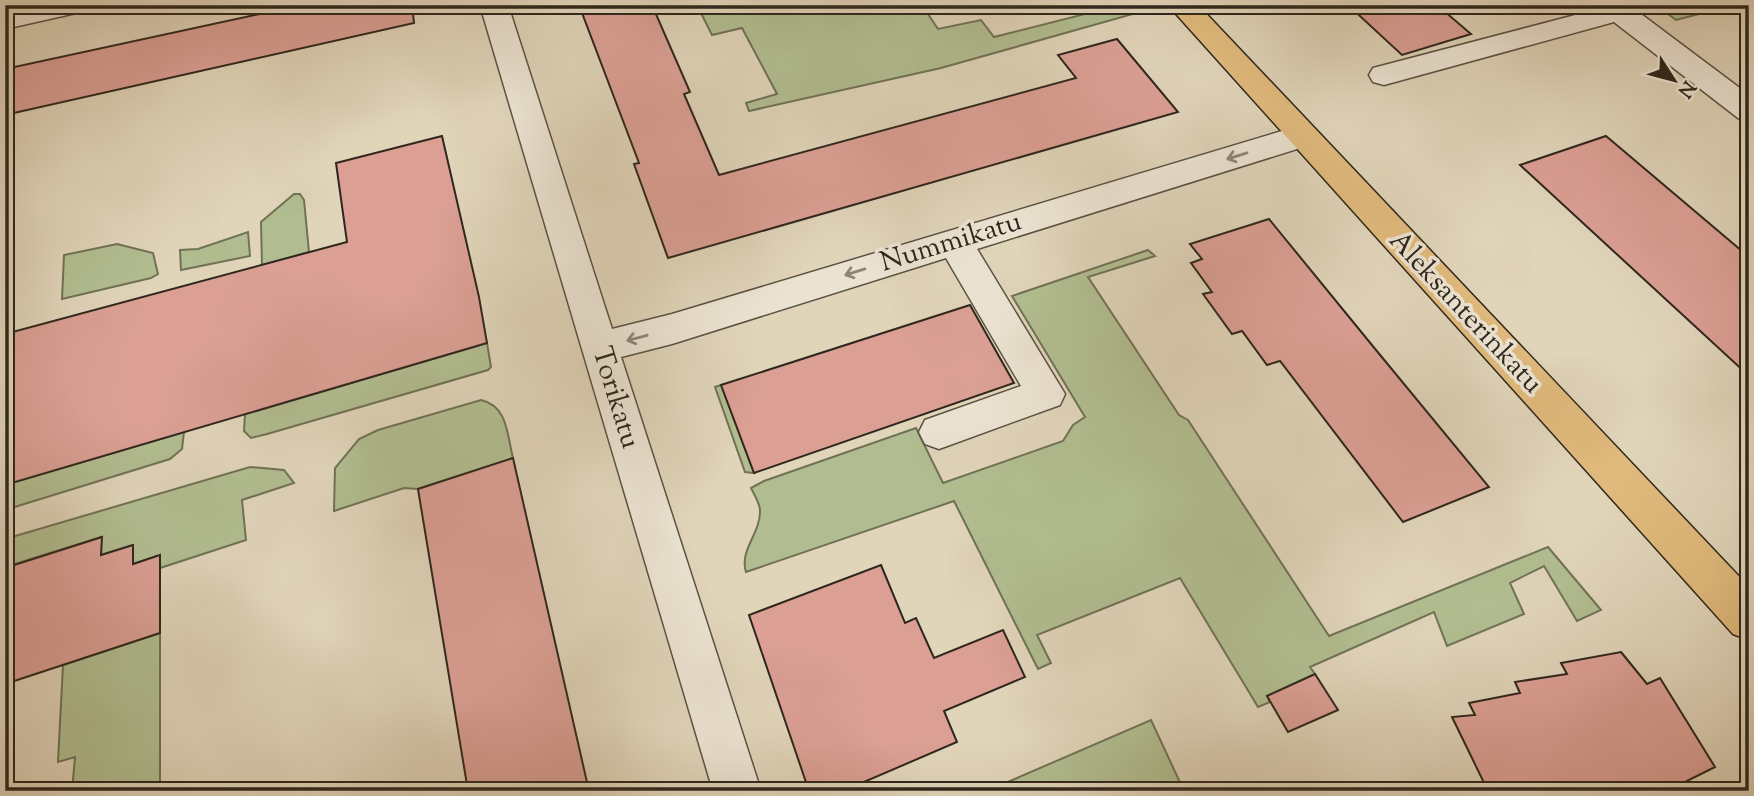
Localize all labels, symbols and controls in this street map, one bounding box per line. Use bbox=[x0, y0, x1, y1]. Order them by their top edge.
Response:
north arrow bbox=[1638, 46, 1708, 116]
text: N bbox=[1670, 74, 1701, 103]
one-way arrow bbox=[1226, 150, 1248, 163]
street label: Nummikatu bbox=[875, 203, 1027, 283]
street label: Aleksanterinkatu bbox=[1379, 223, 1551, 403]
one-way arrow bbox=[844, 266, 866, 279]
one-way arrow bbox=[626, 332, 649, 345]
street label: Torikatu bbox=[581, 342, 649, 454]

